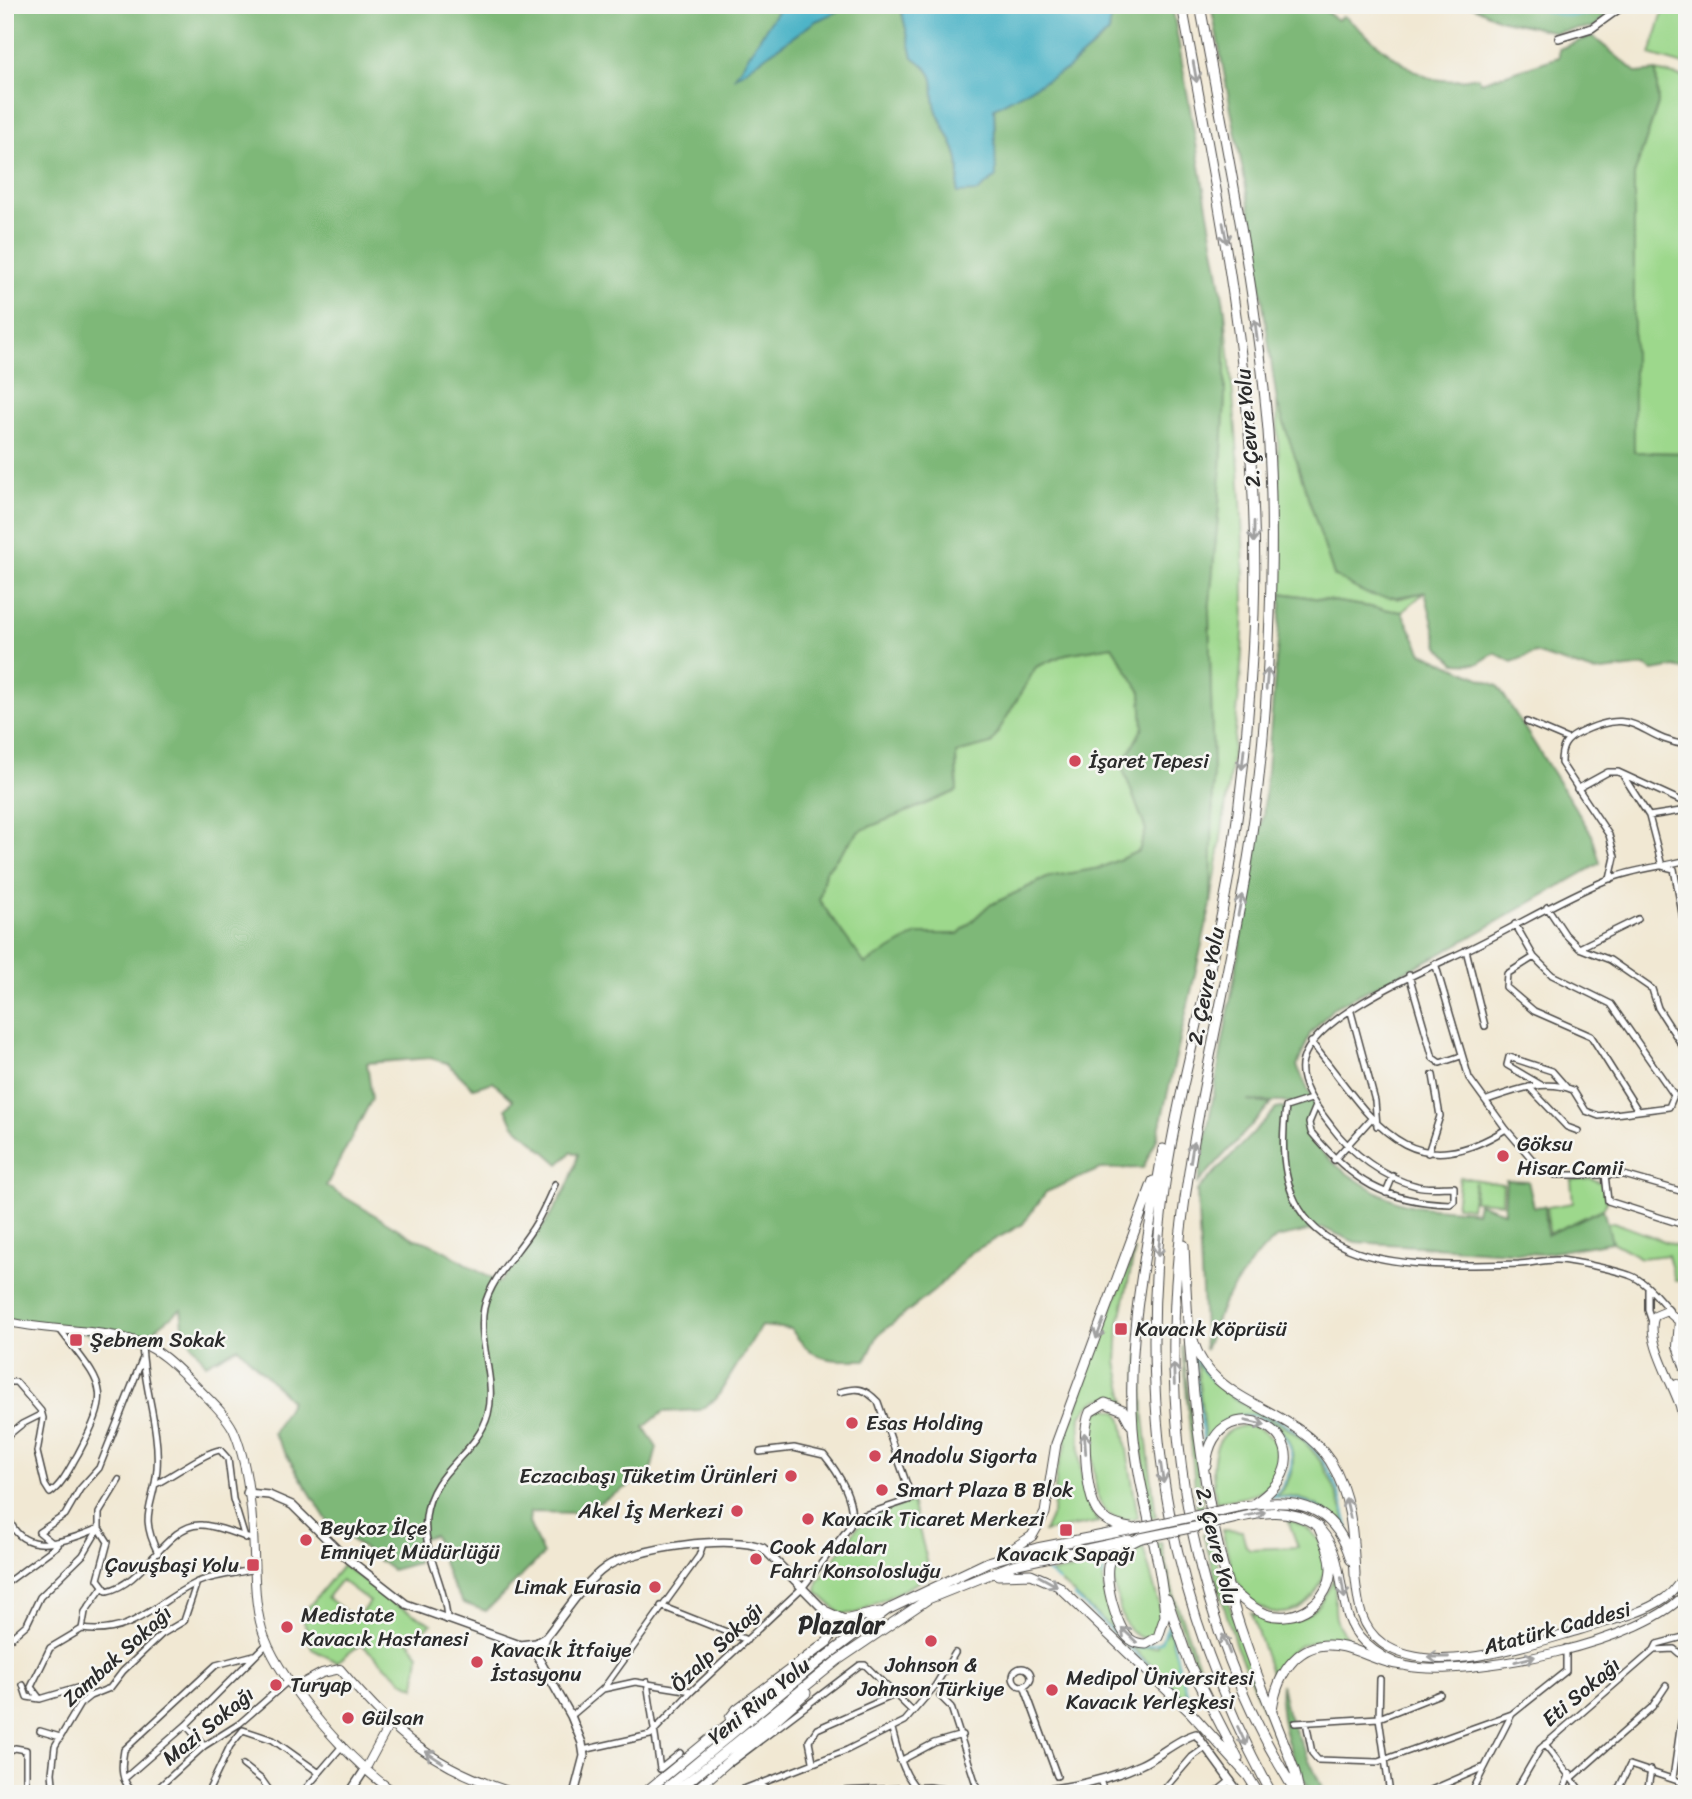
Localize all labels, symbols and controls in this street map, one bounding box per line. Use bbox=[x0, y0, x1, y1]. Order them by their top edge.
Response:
one-way arrow bbox=[1188, 60, 1202, 83]
one-way arrow bbox=[1219, 221, 1232, 244]
one-way arrow bbox=[1249, 319, 1262, 342]
street label: 2. Çevre Yolu bbox=[1224, 366, 1272, 489]
one-way arrow bbox=[1247, 520, 1261, 543]
one-way arrow bbox=[1261, 668, 1274, 691]
place label: İşaret Tepesi bbox=[1088, 742, 1210, 780]
one-way arrow bbox=[1236, 747, 1249, 770]
marker: İşaret Tepesi bbox=[1067, 753, 1083, 769]
one-way arrow bbox=[1233, 894, 1247, 917]
street label: 2. Çevre Yolu bbox=[1176, 923, 1236, 1048]
place label: Göksu Hisar Camii bbox=[1517, 1125, 1625, 1187]
one-way arrow bbox=[1186, 1141, 1199, 1164]
marker: Göksu Hisar Camii bbox=[1495, 1148, 1511, 1164]
one-way arrow bbox=[1152, 1234, 1165, 1257]
place label: Kavacık Köprüsü bbox=[1135, 1310, 1288, 1348]
one-way arrow bbox=[1092, 1317, 1105, 1339]
place label: Şebnem Sokak bbox=[90, 1321, 226, 1359]
marker: Kavacık Köprüsü bbox=[1113, 1321, 1129, 1337]
marker: Şebnem Sokak bbox=[68, 1332, 84, 1348]
one-way arrow bbox=[1167, 1363, 1180, 1386]
place label: Esas Holding bbox=[866, 1404, 983, 1442]
marker: Esas Holding bbox=[844, 1415, 860, 1431]
one-way arrow bbox=[1243, 1416, 1266, 1430]
one-way arrow bbox=[1078, 1432, 1091, 1455]
place label: Anadolu Sigorta bbox=[888, 1437, 1037, 1475]
marker: Anadolu Sigorta bbox=[867, 1448, 883, 1464]
place label: Eczacıbaşı Tüketim Ürünleri bbox=[519, 1457, 778, 1495]
one-way arrow bbox=[1155, 1461, 1168, 1484]
marker: Eczacıbaşı Tüketim Ürünleri bbox=[783, 1468, 799, 1484]
place label: Smart Plaza B Blok bbox=[896, 1471, 1074, 1509]
marker: Smart Plaza B Blok bbox=[874, 1482, 890, 1498]
street label: 2. Çevre Yolu bbox=[1184, 1484, 1250, 1609]
place label: Akel İş Merkezi bbox=[577, 1492, 724, 1530]
one-way arrow bbox=[1341, 1497, 1354, 1519]
place label: Kavacık Ticaret Merkezi bbox=[822, 1500, 1046, 1538]
marker: Akel İş Merkezi bbox=[729, 1503, 745, 1519]
one-way arrow bbox=[1243, 1507, 1266, 1521]
place label: Beykoz İlçe Emniyet Müdürlüğü bbox=[320, 1509, 500, 1571]
marker: Kavacık Ticaret Merkezi bbox=[800, 1511, 816, 1527]
marker: Kavacık Sapağı bbox=[1058, 1522, 1074, 1538]
place label: Cook Adaları Fahri Konsolosluğu bbox=[770, 1528, 942, 1590]
marker: Beykoz İlçe Emniyet Müdürlüğü bbox=[298, 1532, 314, 1548]
place label: Kavacık Sapağı bbox=[997, 1535, 1135, 1573]
place label: Çavuşbaşi Yolu bbox=[105, 1546, 239, 1584]
marker: Cook Adaları Fahri Konsolosluğu bbox=[748, 1551, 764, 1567]
marker: Çavuşbaşi Yolu bbox=[245, 1557, 261, 1573]
place label: Limak Eurasia bbox=[514, 1568, 641, 1606]
one-way arrow bbox=[1038, 1575, 1058, 1589]
one-way arrow bbox=[1337, 1576, 1350, 1599]
marker: Limak Eurasia bbox=[647, 1579, 663, 1595]
street label: Atatürk Caddesi bbox=[1478, 1590, 1636, 1666]
street label: Özalp Sokağı bbox=[661, 1592, 773, 1702]
street label: Zambak Sokağı bbox=[53, 1596, 181, 1716]
place label: Medistate Kavacık Hastanesi bbox=[301, 1596, 470, 1658]
district label: Plazalar bbox=[798, 1604, 886, 1646]
marker: Medistate Kavacık Hastanesi bbox=[279, 1619, 295, 1635]
one-way arrow bbox=[1121, 1627, 1139, 1644]
place label: Kavacık İtfaiye İstasyonu bbox=[490, 1631, 631, 1693]
marker: Johnson & Johnson Türkiye bbox=[923, 1633, 939, 1649]
one-way arrow bbox=[1218, 1634, 1231, 1656]
place label: Johnson & Johnson Türkiye bbox=[856, 1646, 1005, 1708]
street label: Yeni Riva Yolu bbox=[699, 1647, 819, 1755]
street label: Eti Sokağı bbox=[1533, 1647, 1629, 1737]
one-way arrow bbox=[1427, 1651, 1450, 1664]
one-way arrow bbox=[1513, 1652, 1535, 1665]
marker: Kavacık İtfaiye İstasyonu bbox=[469, 1654, 485, 1670]
place label: Medipol Üniversitesi Kavacık Yerleşkesi bbox=[1066, 1659, 1255, 1721]
place label: Turyap bbox=[290, 1666, 352, 1704]
street label: Mazi Sokağı bbox=[153, 1676, 263, 1776]
marker: Turyap bbox=[268, 1677, 284, 1693]
marker: Medipol Üniversitesi Kavacık Yerleşkesi bbox=[1044, 1682, 1060, 1698]
place label: Gülsan bbox=[362, 1699, 424, 1737]
marker: Gülsan bbox=[340, 1710, 356, 1726]
one-way arrow bbox=[1236, 1725, 1249, 1746]
one-way arrow bbox=[424, 1750, 444, 1764]

